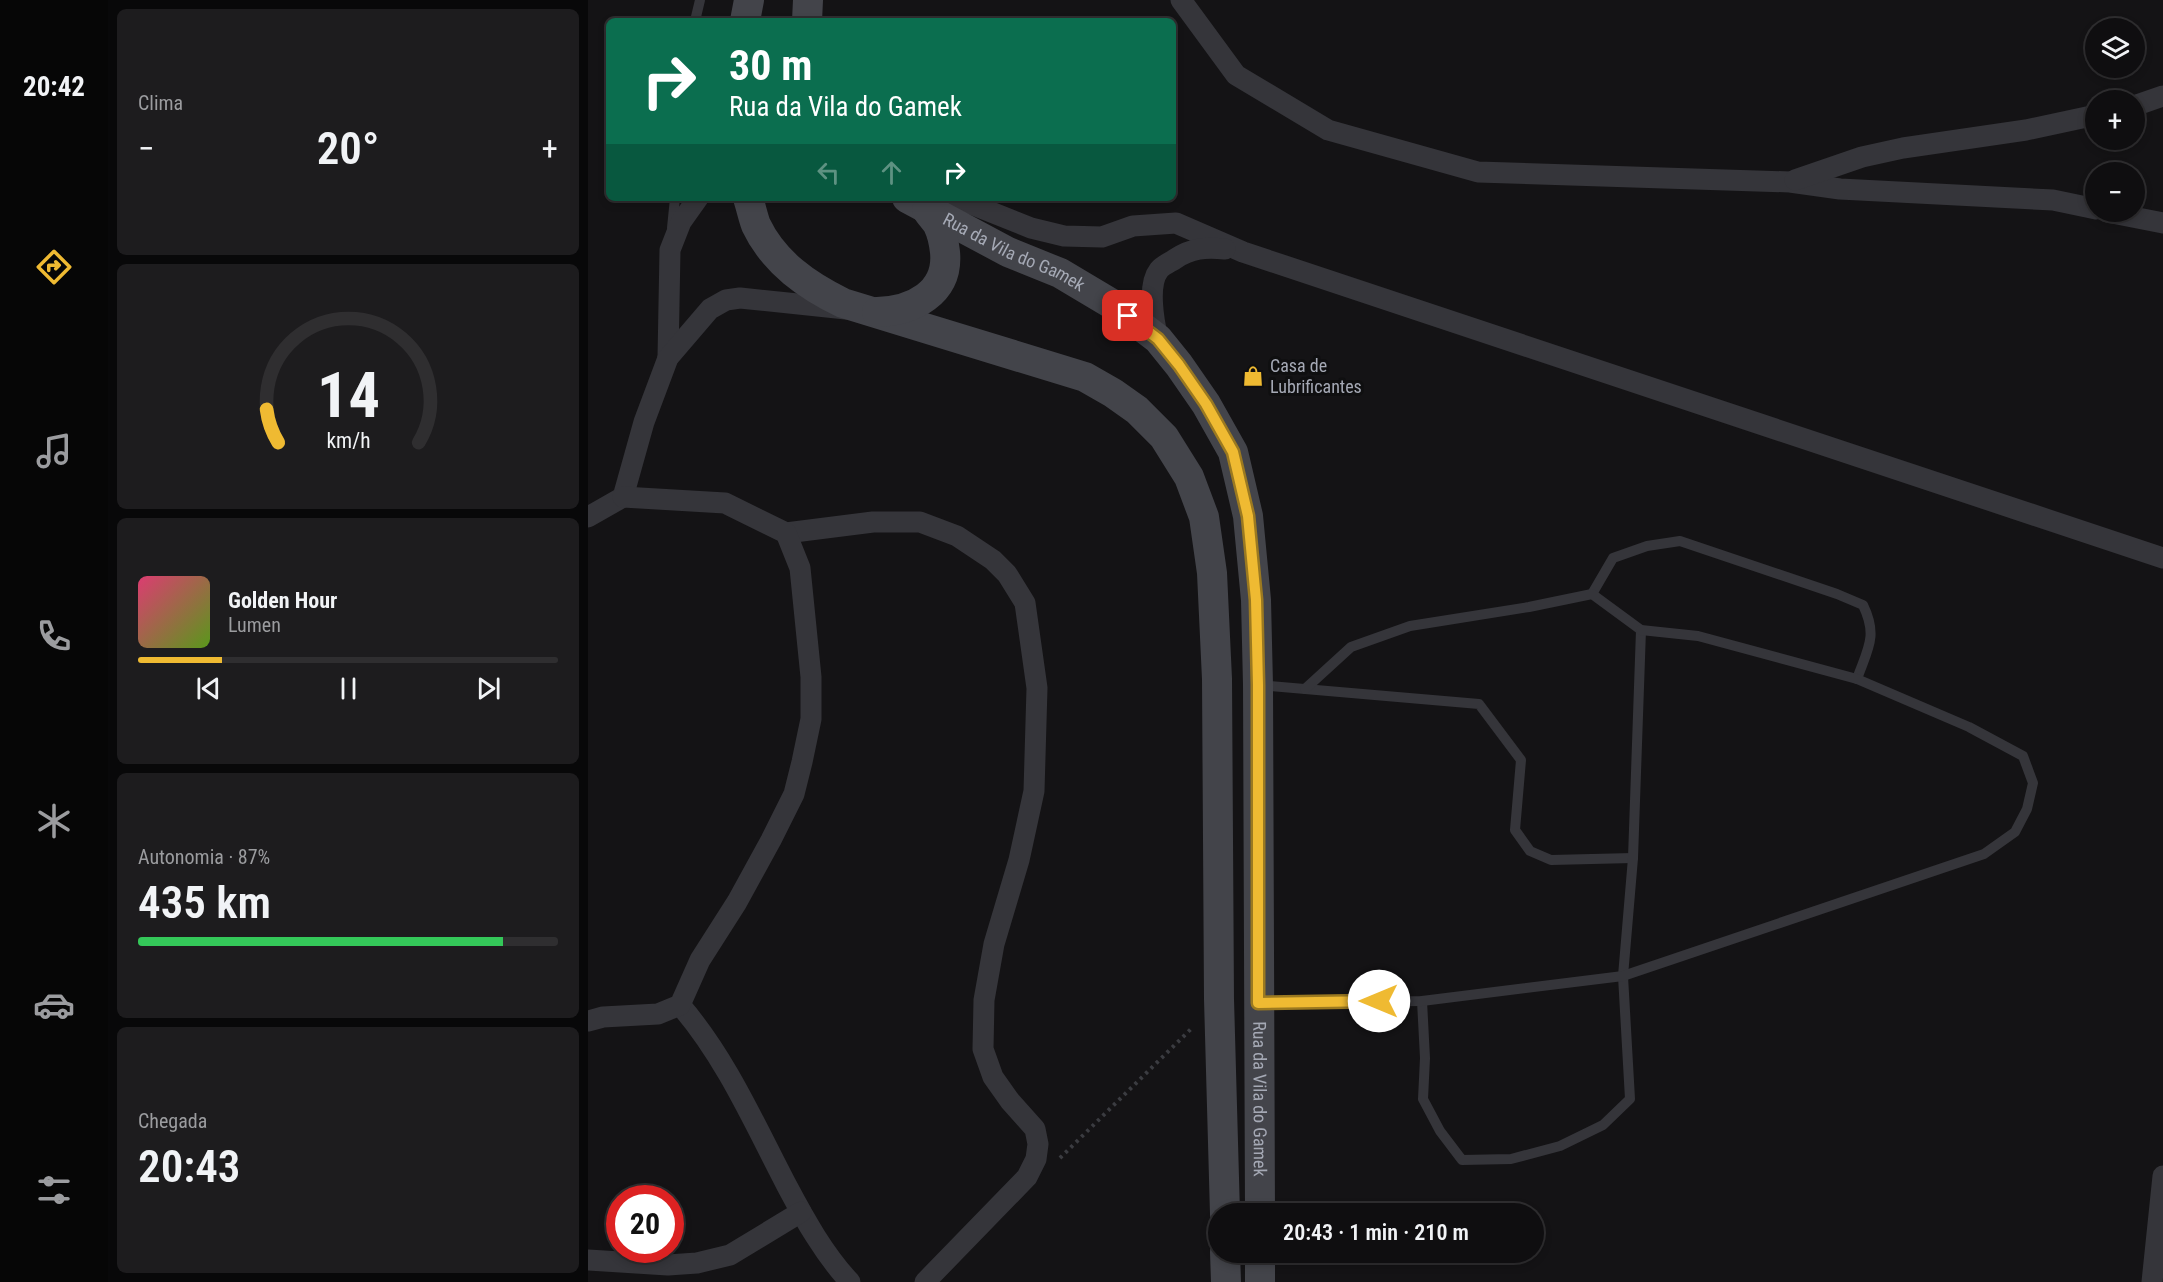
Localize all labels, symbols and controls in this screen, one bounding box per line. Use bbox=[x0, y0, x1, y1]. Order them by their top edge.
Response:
map controls bbox=[2085, 18, 2145, 222]
button: layers bbox=[2085, 18, 2145, 78]
text: 30 m bbox=[729, 41, 812, 90]
icon: right bbox=[630, 42, 708, 120]
text: 20:42 bbox=[23, 71, 85, 103]
button: + bbox=[2085, 90, 2145, 150]
text: Clima bbox=[138, 91, 183, 115]
text: Rua da Vila do Gamek bbox=[729, 91, 962, 123]
text: 20° bbox=[317, 122, 379, 175]
text: − bbox=[138, 129, 155, 168]
text: + bbox=[542, 129, 558, 168]
icon: left bbox=[812, 156, 845, 189]
icon: ahead bbox=[875, 156, 908, 189]
icon: right bbox=[938, 156, 971, 189]
button: − bbox=[2085, 162, 2145, 222]
street label: Rua da Vila do Gamek bbox=[940, 208, 1089, 295]
icon: directions bbox=[33, 246, 75, 288]
pin bbox=[1102, 290, 1153, 341]
icon: arrive bbox=[1111, 299, 1144, 332]
place label: Casa de Lubrificantes bbox=[1270, 355, 1362, 397]
text: 14 bbox=[316, 360, 380, 433]
shop icon: Casa de Lubrificantes bbox=[1241, 364, 1265, 388]
text: km/h bbox=[326, 429, 370, 454]
icon: music bbox=[33, 430, 75, 472]
text: Golden Hour bbox=[228, 588, 337, 613]
text: Lumen bbox=[228, 613, 281, 637]
icon: phone bbox=[33, 615, 75, 657]
icon: previous bbox=[192, 672, 225, 705]
icon: pause bbox=[332, 672, 365, 705]
icon: next bbox=[472, 672, 505, 705]
icon: climate bbox=[33, 800, 75, 842]
text: Autonomia · 87% bbox=[138, 845, 270, 869]
text: 435 km bbox=[138, 876, 271, 929]
position arrow bbox=[1347, 969, 1411, 1033]
icon: car bbox=[33, 984, 75, 1026]
street label: Rua da Vila do Gamek bbox=[1249, 1021, 1271, 1177]
text: Chegada bbox=[138, 1109, 207, 1133]
text: 20:43 bbox=[138, 1140, 240, 1193]
icon: filters bbox=[33, 1169, 75, 1211]
speed limit sign: 20 bbox=[606, 1185, 684, 1263]
text: 20:43 · 1 min · 210 m bbox=[1283, 1220, 1469, 1245]

